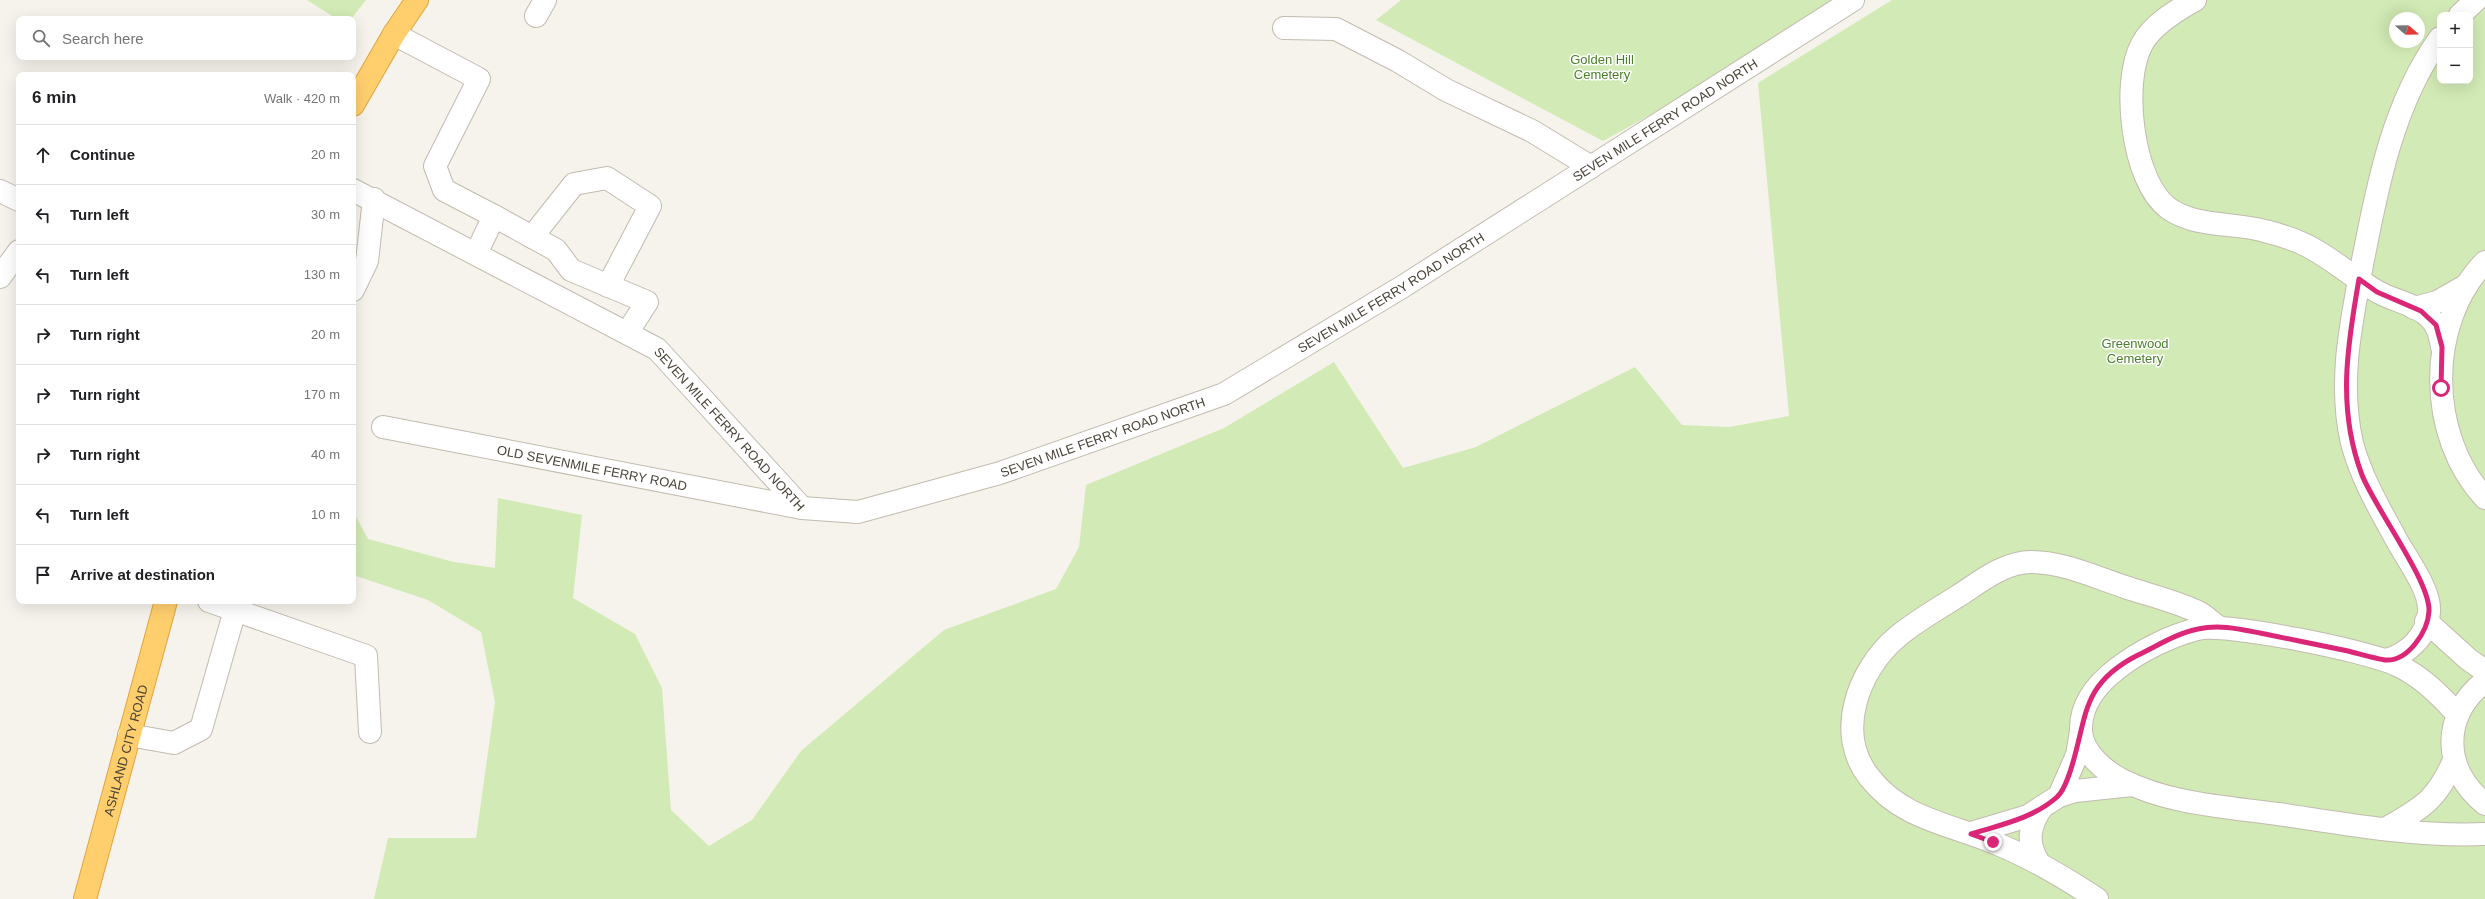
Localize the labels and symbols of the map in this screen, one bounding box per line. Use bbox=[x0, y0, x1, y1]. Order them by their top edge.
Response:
north arrow bbox=[2389, 12, 2425, 48]
park label: Golden Hill Cemetery bbox=[1570, 52, 1634, 82]
street label: SEVEN MILE FERRY ROAD NORTH bbox=[1570, 56, 1760, 184]
street label: SEVEN MILE FERRY ROAD NORTH bbox=[1295, 230, 1487, 356]
park label: Greenwood Cemetery bbox=[2101, 336, 2169, 366]
street label: SEVEN MILE FERRY ROAD NORTH bbox=[651, 344, 808, 514]
route start bbox=[2432, 379, 2450, 397]
street label: SEVEN MILE FERRY ROAD NORTH bbox=[998, 394, 1207, 480]
street label: OLD SEVENMILE FERRY ROAD bbox=[496, 442, 688, 494]
street label: ASHLAND CITY ROAD bbox=[101, 683, 151, 818]
route end bbox=[1984, 833, 2002, 851]

